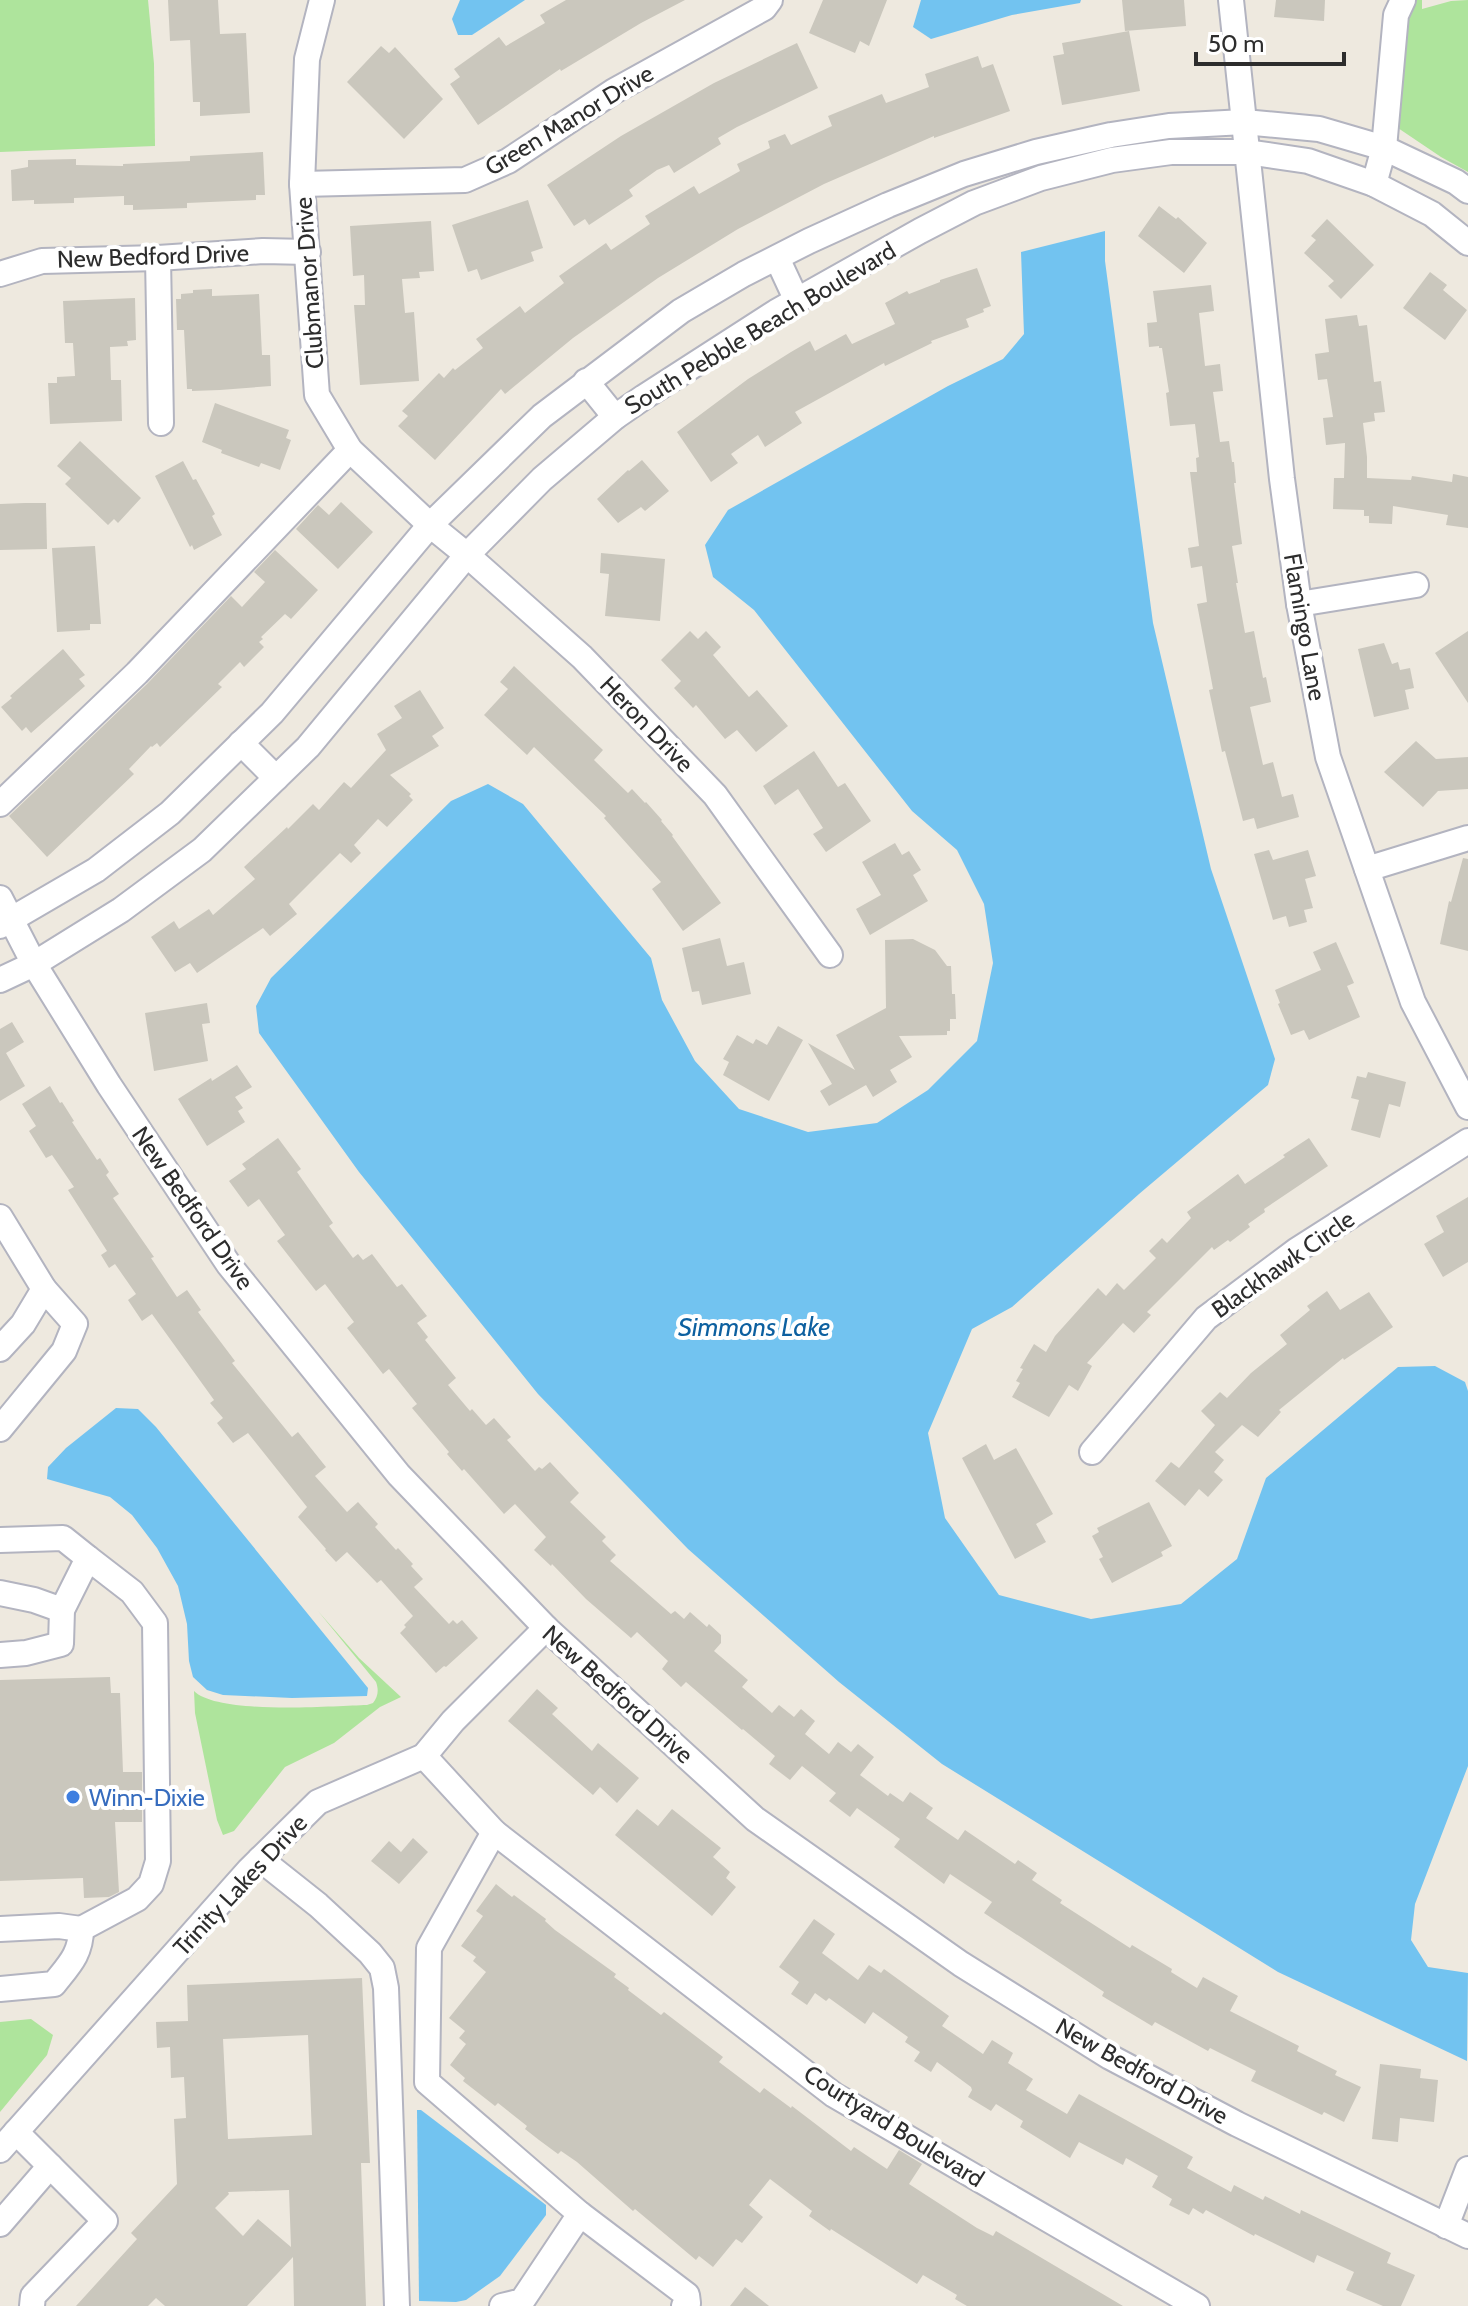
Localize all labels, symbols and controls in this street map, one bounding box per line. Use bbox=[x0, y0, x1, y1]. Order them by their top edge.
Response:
scale bar bbox=[1196, 16, 1344, 66]
text: 50 m bbox=[1208, 29, 1264, 58]
street label: Green Manor Drive bbox=[480, 58, 658, 182]
street label: Clubmanor Drive bbox=[289, 196, 329, 370]
street label: South Pebble Beach Boulevard bbox=[619, 235, 901, 421]
street label: New Bedford Drive bbox=[56, 238, 250, 274]
street label: Flamingo Lane bbox=[1278, 551, 1332, 703]
street label: Heron Drive bbox=[594, 670, 700, 778]
street label: New Bedford Drive bbox=[126, 1121, 260, 1295]
street label: Blackhawk Circle bbox=[1206, 1204, 1360, 1324]
water label: Simmons Lake bbox=[678, 1311, 830, 1343]
street label: New Bedford Drive bbox=[537, 1619, 699, 1769]
place label: Winn-Dixie bbox=[89, 1783, 205, 1812]
marker: Winn-Dixie bbox=[64, 1788, 82, 1806]
street label: Trinity Lakes Drive bbox=[167, 1808, 313, 1962]
street label: New Bedford Drive bbox=[1051, 2012, 1233, 2130]
street label: Courtyard Boulevard bbox=[799, 2059, 989, 2193]

